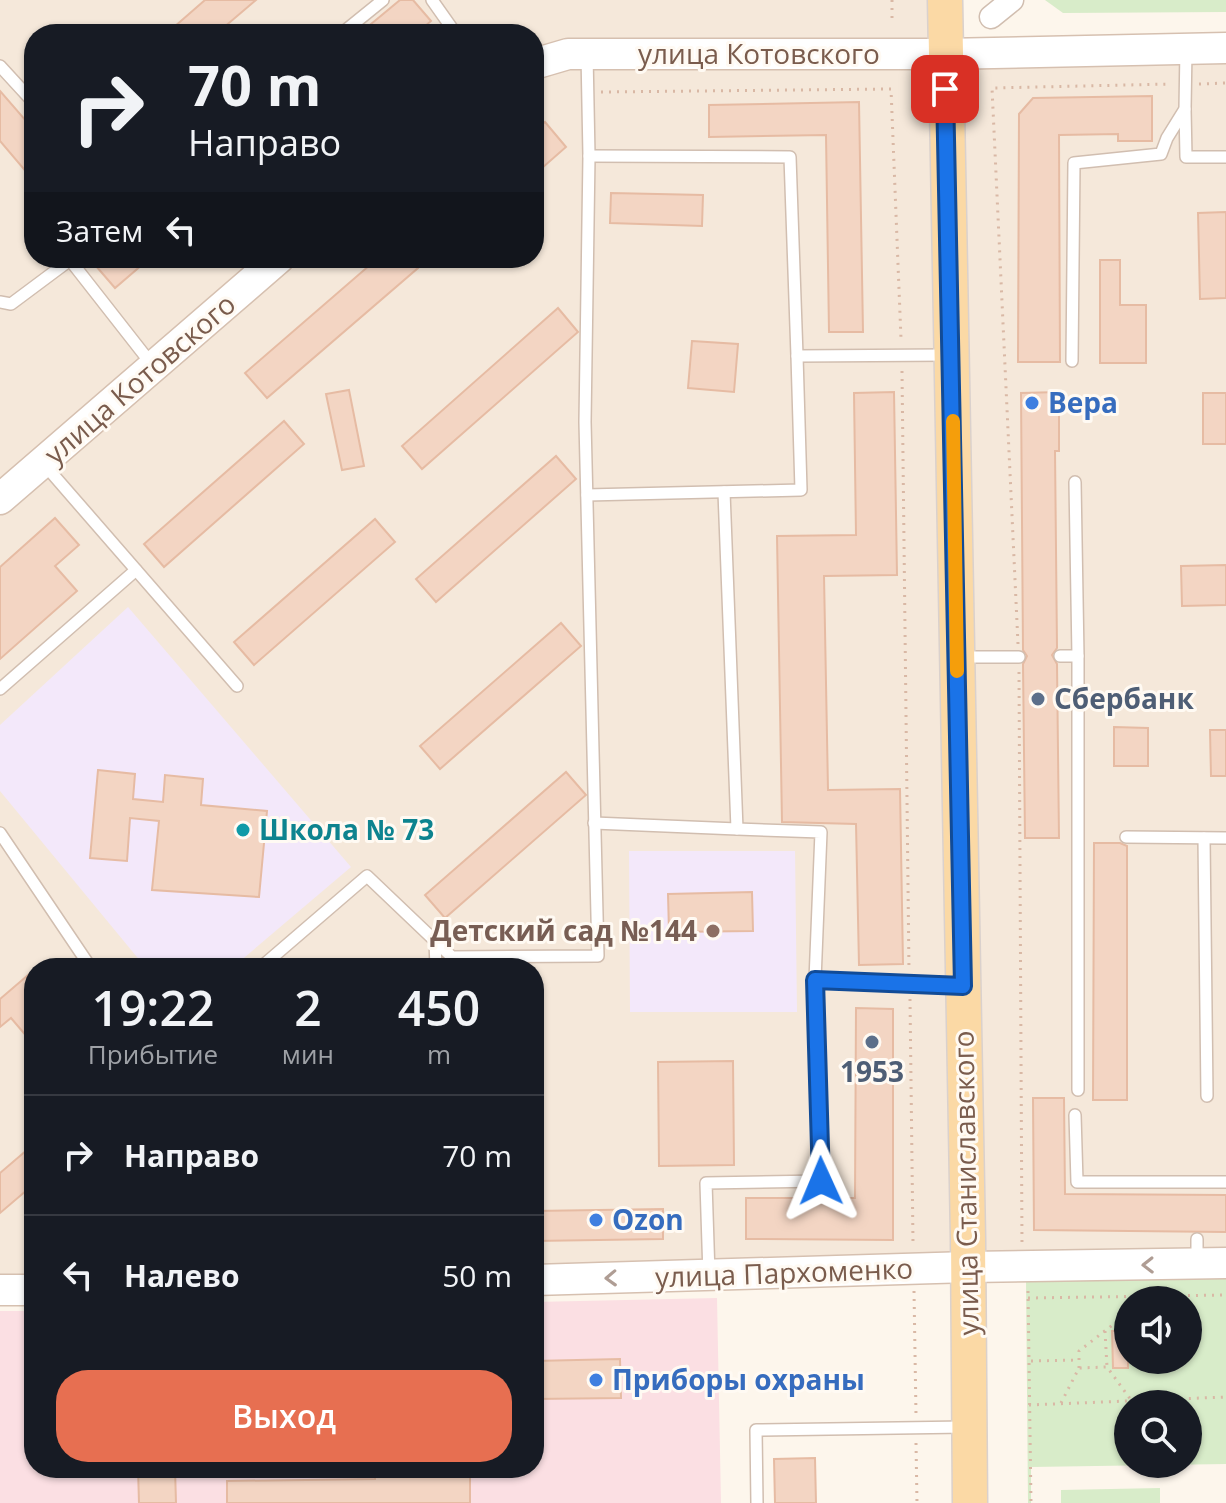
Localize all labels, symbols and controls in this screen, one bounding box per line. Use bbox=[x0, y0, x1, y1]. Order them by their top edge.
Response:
street label: улица Котовского bbox=[638, 34, 880, 72]
text: 70 m bbox=[188, 46, 322, 122]
pin bbox=[911, 55, 979, 123]
icon: right bbox=[56, 56, 160, 160]
icon: arrive bbox=[923, 67, 967, 111]
text: Направо bbox=[188, 118, 341, 167]
icon: left bbox=[159, 208, 203, 252]
text: Затем bbox=[56, 210, 143, 251]
street label: улица Котовского bbox=[36, 285, 243, 472]
place label: Вера bbox=[1048, 383, 1118, 421]
marker: Вера bbox=[1023, 394, 1041, 412]
place label: Сбербанк bbox=[1054, 679, 1194, 717]
marker: Сбербанк bbox=[1029, 690, 1047, 708]
place label: Школа № 73 bbox=[259, 810, 434, 848]
marker: Школа № 73 bbox=[234, 821, 252, 839]
place label: Детский сад №144 bbox=[430, 911, 697, 949]
marker: Детский сад №144 bbox=[704, 922, 722, 940]
text: 19:22 bbox=[91, 975, 214, 1040]
text: 2 bbox=[294, 975, 322, 1040]
text: 450 bbox=[398, 975, 480, 1040]
street label: улица Станиславского bbox=[943, 1030, 987, 1336]
marker: 1953 bbox=[863, 1033, 881, 1051]
text: Прибытие bbox=[88, 1036, 218, 1072]
text: мин bbox=[282, 1036, 334, 1072]
text: m bbox=[427, 1036, 451, 1072]
place label: 1953 bbox=[840, 1052, 904, 1090]
icon: right bbox=[56, 1133, 100, 1177]
text: Направо bbox=[124, 1135, 259, 1176]
text: 70 m bbox=[442, 1135, 512, 1176]
position arrow bbox=[779, 1139, 863, 1223]
place label: Ozon bbox=[612, 1200, 684, 1238]
marker: Ozon bbox=[587, 1211, 605, 1229]
street label: улица Пархоменко bbox=[654, 1249, 914, 1295]
icon: left bbox=[56, 1253, 100, 1297]
text: Налево bbox=[124, 1255, 240, 1296]
text: 50 m bbox=[442, 1255, 512, 1296]
one-way arrow bbox=[1141, 1256, 1154, 1273]
one-way arrow bbox=[604, 1269, 617, 1286]
map controls bbox=[1114, 1286, 1202, 1478]
button: sound bbox=[1114, 1286, 1202, 1374]
place label: Приборы охраны bbox=[612, 1360, 865, 1398]
button: Выход bbox=[56, 1370, 512, 1462]
marker: Приборы охраны bbox=[587, 1371, 605, 1389]
button: search bbox=[1114, 1390, 1202, 1478]

